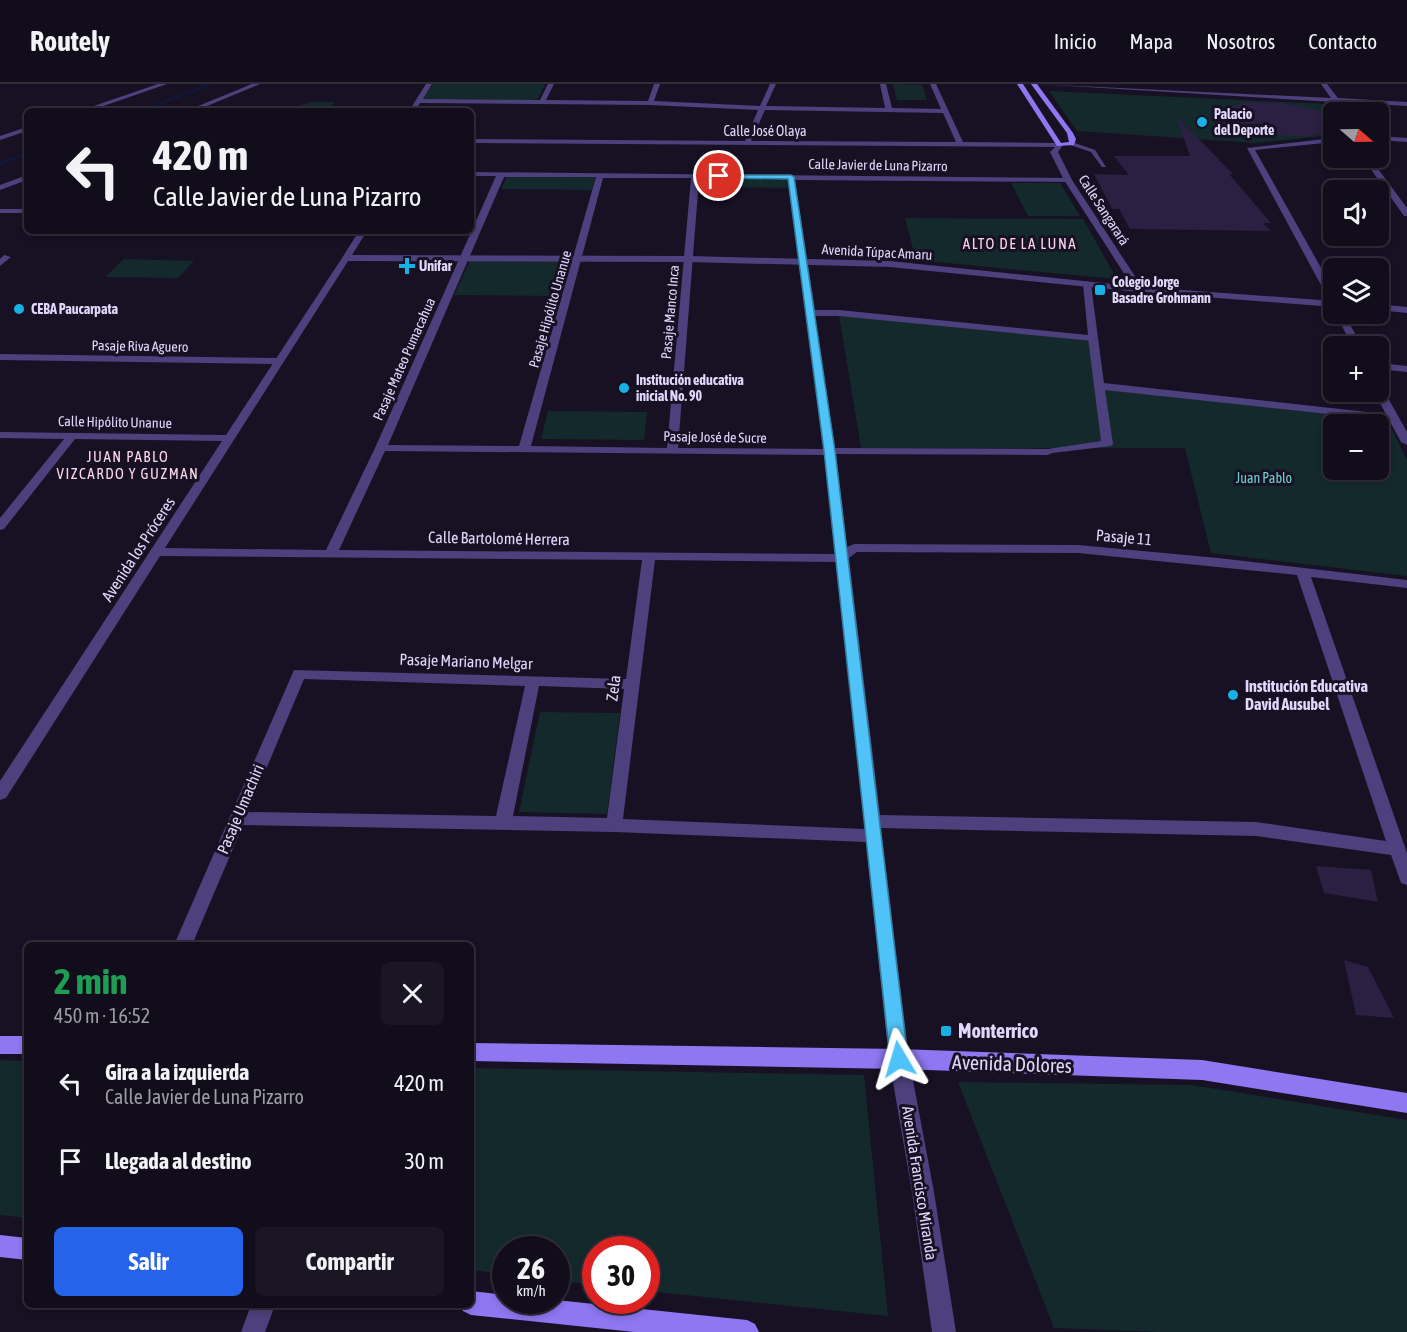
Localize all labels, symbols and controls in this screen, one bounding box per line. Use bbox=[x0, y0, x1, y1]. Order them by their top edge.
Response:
text: Routely bbox=[30, 25, 110, 57]
text: Inicio bbox=[1054, 29, 1097, 53]
text: Mapa bbox=[1130, 29, 1173, 53]
text: Nosotros bbox=[1206, 29, 1275, 53]
text: Contacto bbox=[1308, 29, 1377, 53]
north arrow bbox=[1323, 102, 1389, 168]
map controls bbox=[1323, 102, 1389, 480]
place label: Palacio del Deporte bbox=[1214, 106, 1274, 138]
marker: Palacio del Deporte bbox=[1195, 115, 1209, 129]
street label: Calle José Olaya bbox=[723, 123, 807, 139]
text: 420 m bbox=[153, 131, 248, 179]
icon: left bbox=[54, 132, 132, 210]
pin bbox=[693, 150, 744, 201]
street label: Calle Javier de Luna Pizarro bbox=[808, 156, 948, 174]
icon: arrive bbox=[702, 159, 735, 192]
street label: Calle Sangarará bbox=[1075, 172, 1133, 248]
button: sound bbox=[1323, 180, 1389, 246]
text: Calle Javier de Luna Pizarro bbox=[153, 181, 422, 212]
district label: ALTO DE LA LUNA bbox=[963, 235, 1077, 252]
street label: Avenida Túpac Amaru bbox=[821, 241, 933, 263]
street label: Pasaje Hipólito Unanue bbox=[526, 248, 574, 370]
place label: Unifar bbox=[419, 258, 453, 274]
button: layers bbox=[1323, 258, 1389, 324]
marker: Unifar bbox=[400, 259, 414, 273]
street label: Pasaje Manco Inca bbox=[658, 264, 682, 360]
place label: Colegio Jorge Basadre Grohmann bbox=[1112, 274, 1211, 306]
marker: Colegio Jorge Basadre Grohmann bbox=[1093, 283, 1107, 297]
street label: Pasaje Mateo Pumacahua bbox=[370, 295, 438, 423]
place label: CEBA Paucarpata bbox=[31, 301, 119, 317]
marker: CEBA Paucarpata bbox=[12, 302, 26, 316]
button: + bbox=[1323, 336, 1389, 402]
street label: Pasaje Riva Aguero bbox=[91, 337, 189, 355]
place label: Institución educativa inicial No. 90 bbox=[636, 372, 744, 404]
marker: Institución educativa inicial No. 90 bbox=[617, 381, 631, 395]
street label: Calle Hipólito Unanue bbox=[58, 413, 172, 431]
button: − bbox=[1323, 414, 1389, 480]
street label: Pasaje José de Sucre bbox=[663, 428, 767, 446]
district label: JUAN PABLO VIZCARDO Y GUZMAN bbox=[57, 448, 199, 482]
park label: Juan Pablo bbox=[1236, 470, 1292, 486]
street label: Avenida los Próceres bbox=[98, 493, 179, 604]
street label: Pasaje 11 bbox=[1095, 526, 1153, 549]
street label: Calle Bartolomé Herrera bbox=[428, 528, 570, 548]
street label: Pasaje Mariano Melgar bbox=[399, 650, 533, 673]
street label: Zela bbox=[602, 674, 624, 702]
place label: Institución Educativa David Ausubel bbox=[1245, 677, 1368, 713]
marker: Institución Educativa David Ausubel bbox=[1226, 688, 1240, 702]
street label: Pasaje Umachiri bbox=[213, 762, 268, 857]
text: 2 min bbox=[54, 960, 128, 1002]
button: close bbox=[381, 962, 444, 1025]
text: 450 m · 16:52 bbox=[54, 1004, 150, 1027]
place label: Monterrico bbox=[958, 1019, 1038, 1042]
marker: Monterrico bbox=[939, 1024, 953, 1038]
position arrow bbox=[867, 1027, 931, 1091]
street label: Avenida Dolores bbox=[952, 1050, 1072, 1077]
text: Gira a la izquierda bbox=[105, 1059, 249, 1085]
icon: left bbox=[54, 1067, 87, 1100]
text: 420 m bbox=[394, 1070, 444, 1096]
text: Calle Javier de Luna Pizarro bbox=[105, 1085, 304, 1108]
street label: Avenida Francisco Miranda bbox=[899, 1105, 941, 1261]
icon: arrive bbox=[54, 1145, 87, 1178]
text: Llegada al destino bbox=[105, 1148, 252, 1174]
text: 30 m bbox=[404, 1148, 444, 1174]
button: Salir bbox=[54, 1227, 243, 1296]
button: Compartir bbox=[255, 1227, 444, 1296]
speed limit sign: 30 bbox=[582, 1236, 660, 1314]
text: 26 bbox=[517, 1251, 545, 1285]
text: km/h bbox=[516, 1282, 546, 1299]

